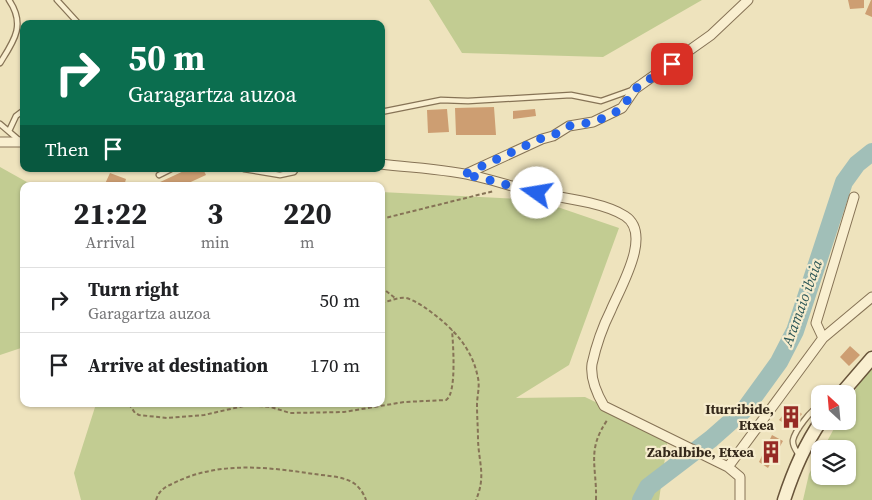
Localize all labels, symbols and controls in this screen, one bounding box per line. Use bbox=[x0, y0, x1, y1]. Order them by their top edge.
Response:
text: 50 m bbox=[128, 34, 205, 82]
icon: right bbox=[45, 40, 110, 105]
pin bbox=[651, 43, 693, 85]
icon: arrive bbox=[658, 50, 686, 78]
text: Garagartza auzoa bbox=[128, 79, 297, 109]
icon: arrive bbox=[99, 135, 127, 163]
text: Then bbox=[45, 136, 89, 162]
position arrow bbox=[510, 166, 562, 218]
text: 21:22 bbox=[73, 193, 147, 234]
text: 3 bbox=[207, 193, 223, 234]
text: 220 bbox=[283, 193, 332, 234]
text: Arrival bbox=[86, 231, 135, 253]
text: min bbox=[201, 231, 230, 253]
text: m bbox=[300, 231, 314, 253]
water label: Aramaio ibaia bbox=[776, 257, 827, 350]
text: Turn right bbox=[88, 276, 179, 302]
icon: right bbox=[45, 286, 73, 314]
text: 50 m bbox=[319, 287, 360, 313]
text: Garagartza auzoa bbox=[88, 302, 211, 324]
icon: arrive bbox=[45, 351, 73, 379]
text: Arrive at destination bbox=[88, 352, 268, 378]
text: 170 m bbox=[310, 352, 360, 378]
north arrow bbox=[811, 385, 856, 430]
map controls bbox=[811, 385, 856, 485]
place label: Iturribide, Etxea bbox=[705, 399, 775, 435]
building icon: Iturribide, Etxea bbox=[778, 404, 804, 430]
building icon: Zabalbibe, Etxea bbox=[758, 439, 784, 465]
button: layers bbox=[811, 440, 856, 485]
place label: Zabalbibe, Etxea bbox=[647, 442, 755, 462]

